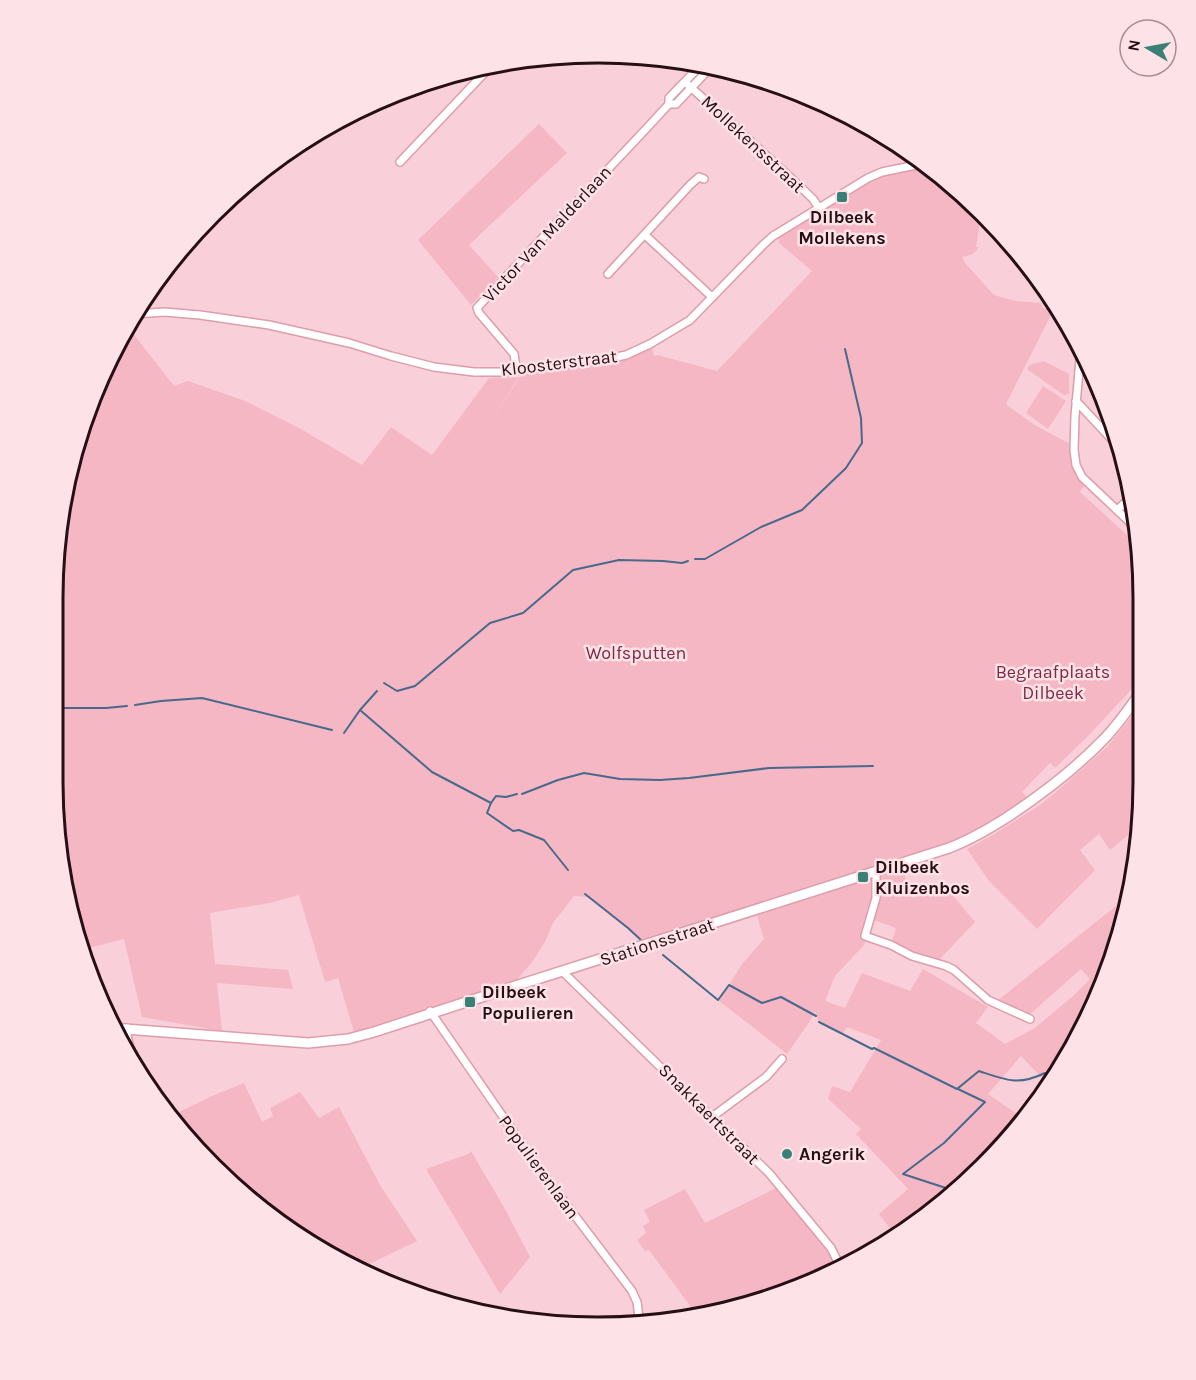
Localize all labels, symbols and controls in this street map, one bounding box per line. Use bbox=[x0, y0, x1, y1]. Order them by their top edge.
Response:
north arrow bbox=[1118, 18, 1178, 78]
text: N bbox=[1123, 38, 1144, 53]
street label: Mollekensstraat bbox=[697, 90, 809, 198]
street label: Victor Van Malderlaan bbox=[478, 161, 616, 307]
marker: Dilbeek Mollekens bbox=[835, 190, 849, 204]
place label: Dilbeek Mollekens bbox=[798, 206, 886, 249]
street label: Kloosterstraat bbox=[500, 345, 619, 381]
park label: Wolfsputten bbox=[586, 642, 686, 664]
park label: Begraafplaats Dilbeek bbox=[996, 661, 1110, 704]
place label: Dilbeek Kluizenbos bbox=[875, 856, 970, 899]
marker: Dilbeek Kluizenbos bbox=[856, 870, 870, 884]
street label: Stationsstraat bbox=[597, 913, 717, 971]
place label: Dilbeek Populieren bbox=[482, 981, 574, 1024]
marker: Dilbeek Populieren bbox=[463, 995, 477, 1009]
street label: Snakkaertstraat bbox=[654, 1059, 764, 1169]
street label: Populierenlaan bbox=[494, 1111, 584, 1223]
place label: Angerik bbox=[799, 1143, 865, 1165]
marker: Angerik bbox=[780, 1147, 794, 1161]

